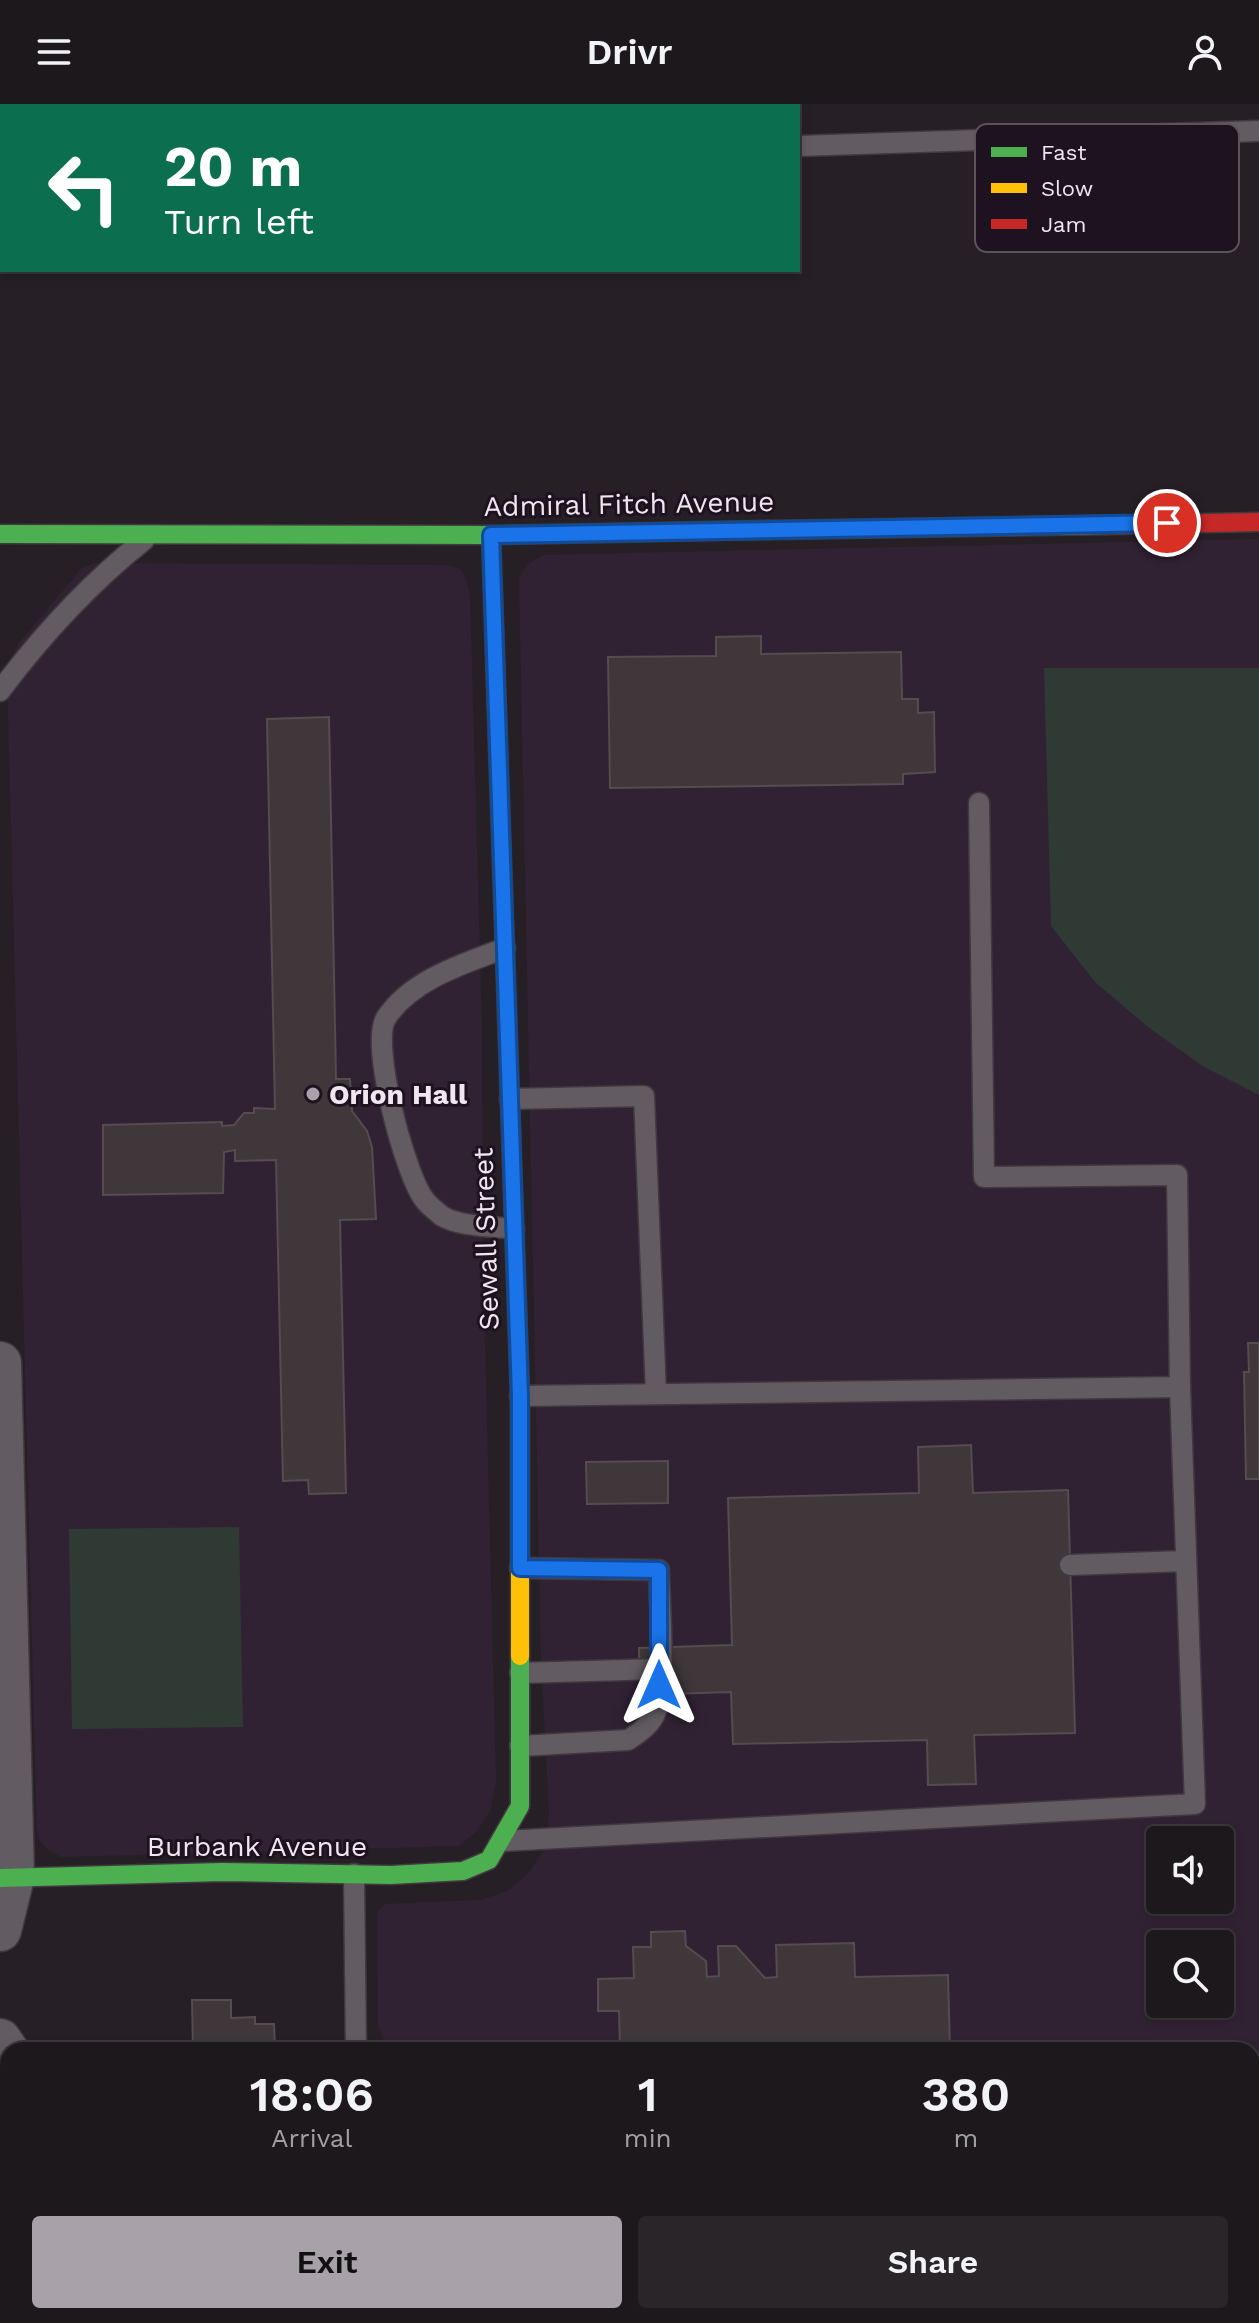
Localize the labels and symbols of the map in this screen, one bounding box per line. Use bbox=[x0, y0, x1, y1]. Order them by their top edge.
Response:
legend bbox=[975, 124, 1239, 252]
text: Fast bbox=[1041, 140, 1087, 165]
text: Slow bbox=[1041, 176, 1093, 201]
text: Jam bbox=[1041, 212, 1086, 237]
street label: Admiral Fitch Avenue bbox=[483, 485, 775, 523]
pin bbox=[1133, 489, 1201, 557]
place label: Orion Hall bbox=[329, 1078, 468, 1111]
marker: Orion Hall bbox=[304, 1085, 322, 1103]
street label: Sewall Street bbox=[466, 1147, 506, 1331]
position arrow bbox=[617, 1643, 701, 1727]
street label: Burbank Avenue bbox=[147, 1830, 367, 1863]

